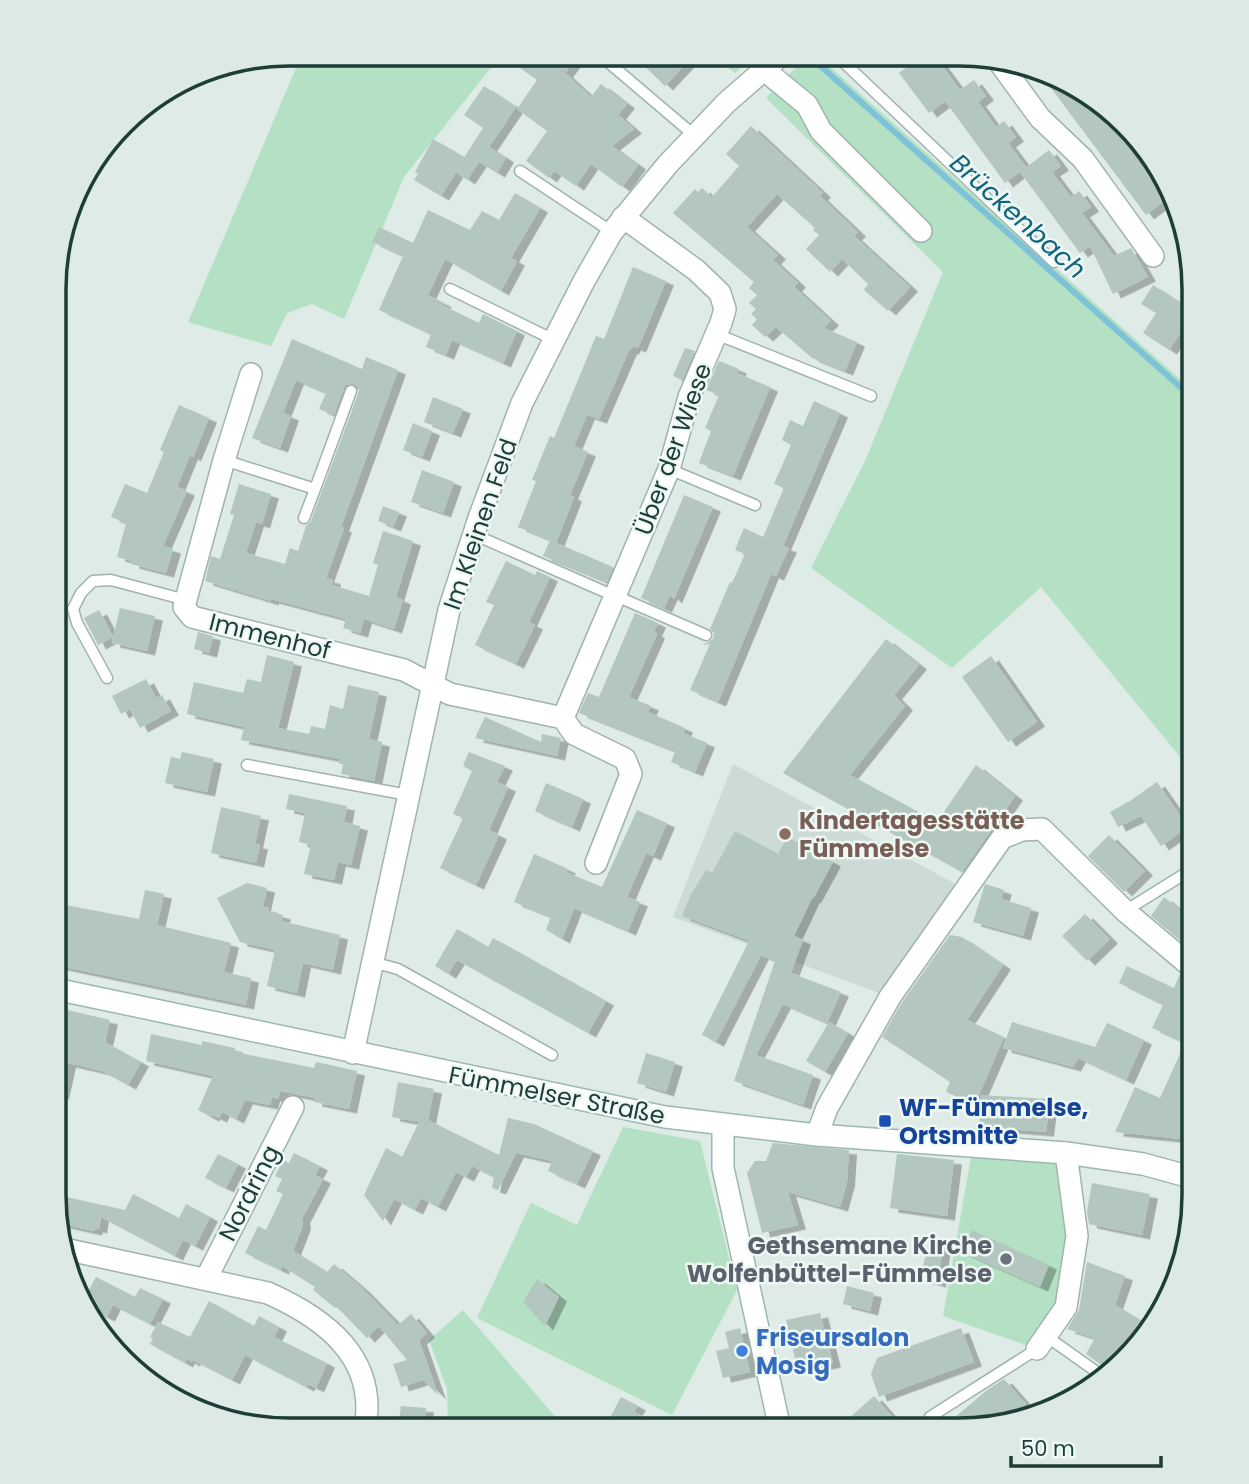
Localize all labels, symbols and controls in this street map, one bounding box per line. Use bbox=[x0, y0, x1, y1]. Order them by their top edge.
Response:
water label: Brückenbach bbox=[942, 145, 1094, 287]
street label: Über der Wiese bbox=[627, 358, 719, 540]
street label: Im Kleinen Feld bbox=[435, 434, 525, 614]
street label: Immenhof bbox=[206, 605, 334, 667]
place label: Kindertagesstätte Fümmelse bbox=[799, 804, 1025, 865]
marker: Kindertagesstätte Fümmelse bbox=[777, 826, 793, 842]
street label: Fümmelser Straße bbox=[446, 1058, 668, 1132]
place label: WF-Fümmelse, Ortsmitte bbox=[899, 1091, 1088, 1152]
marker: WF-Fümmelse, Ortsmitte bbox=[877, 1113, 893, 1129]
street label: Nordring bbox=[211, 1139, 287, 1247]
place label: Gethsemane Kirche Wolfenbüttel-Fümmelse bbox=[687, 1229, 992, 1290]
marker: Gethsemane Kirche Wolfenbüttel-Fümmelse bbox=[998, 1251, 1014, 1267]
place label: Friseursalon Mosig bbox=[756, 1321, 909, 1382]
marker: Friseursalon Mosig bbox=[734, 1343, 750, 1359]
scale bar bbox=[1011, 1424, 1162, 1468]
text: 50 m bbox=[1021, 1434, 1075, 1463]

